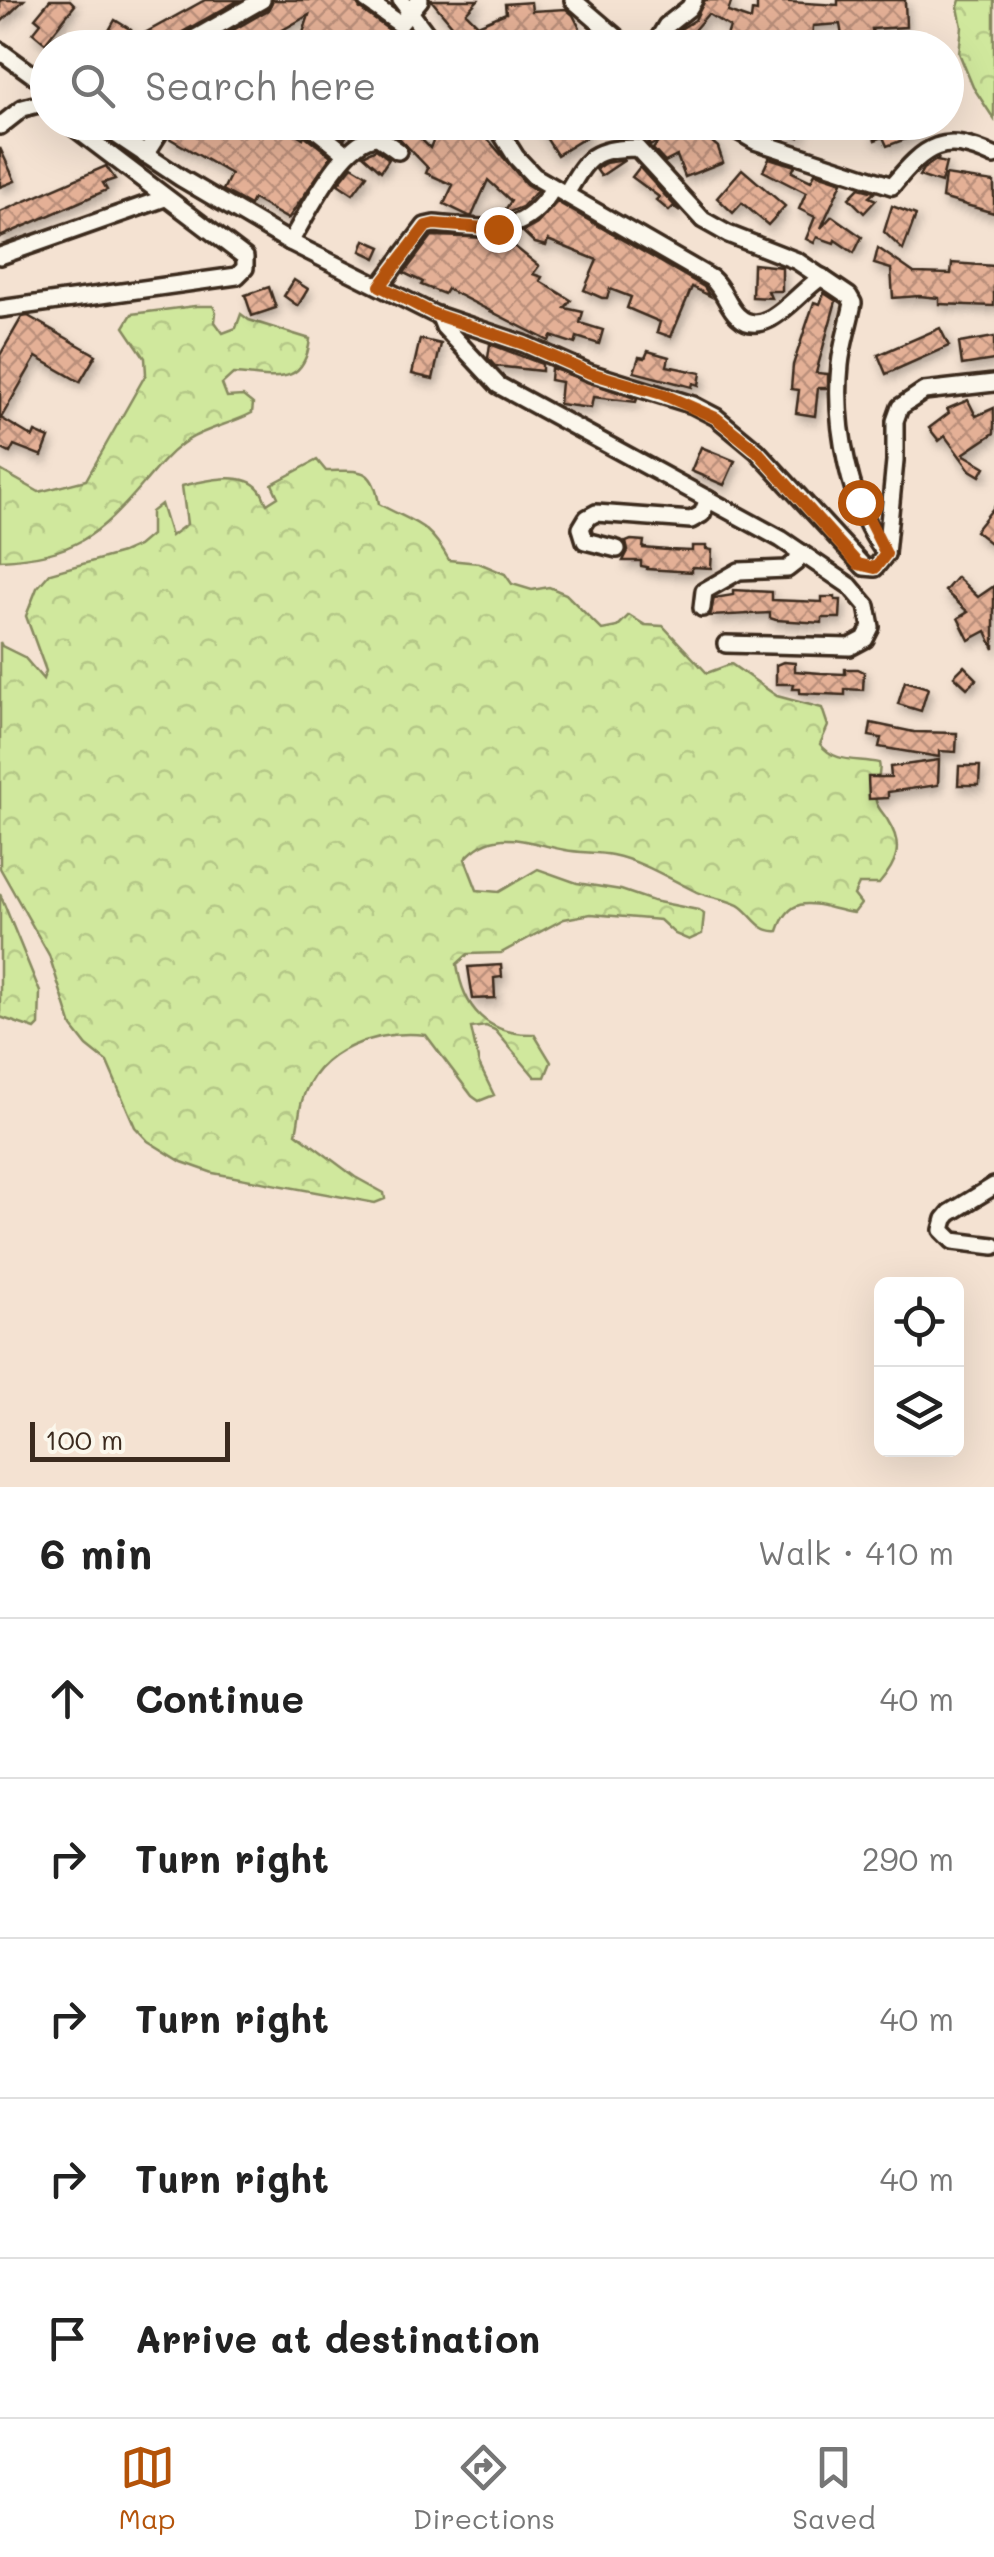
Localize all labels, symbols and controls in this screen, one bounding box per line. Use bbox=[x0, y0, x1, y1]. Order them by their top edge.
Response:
search box bbox=[30, 30, 964, 140]
icon: search bbox=[65, 58, 120, 113]
text: Search here bbox=[145, 60, 376, 110]
route end bbox=[476, 207, 522, 253]
route start bbox=[838, 480, 884, 526]
map controls bbox=[874, 1277, 964, 1457]
button: locate bbox=[874, 1277, 964, 1367]
button: layers bbox=[874, 1367, 964, 1457]
scale bar bbox=[30, 1417, 230, 1462]
text: 100 m bbox=[45, 1421, 123, 1457]
text: 6 min bbox=[40, 1525, 152, 1580]
text: Walk · 410 m bbox=[758, 1531, 954, 1573]
icon: ahead bbox=[40, 1671, 95, 1726]
text: Continue bbox=[135, 1673, 304, 1723]
text: 40 m bbox=[880, 1677, 954, 1719]
icon: right bbox=[40, 1831, 95, 1886]
text: Turn right bbox=[135, 1833, 329, 1883]
text: 290 m bbox=[862, 1837, 954, 1879]
icon: right bbox=[40, 1991, 95, 2046]
text: Turn right bbox=[135, 1993, 329, 2043]
text: 40 m bbox=[880, 1997, 954, 2039]
icon: right bbox=[40, 2151, 95, 2206]
text: Turn right bbox=[135, 2153, 329, 2203]
text: 40 m bbox=[880, 2157, 954, 2199]
icon: arrive bbox=[40, 2311, 95, 2366]
text: Arrive at destination bbox=[135, 2313, 540, 2363]
tab: Map bbox=[119, 2440, 176, 2536]
tab: Directions bbox=[413, 2440, 555, 2536]
tab: Saved bbox=[792, 2440, 875, 2536]

